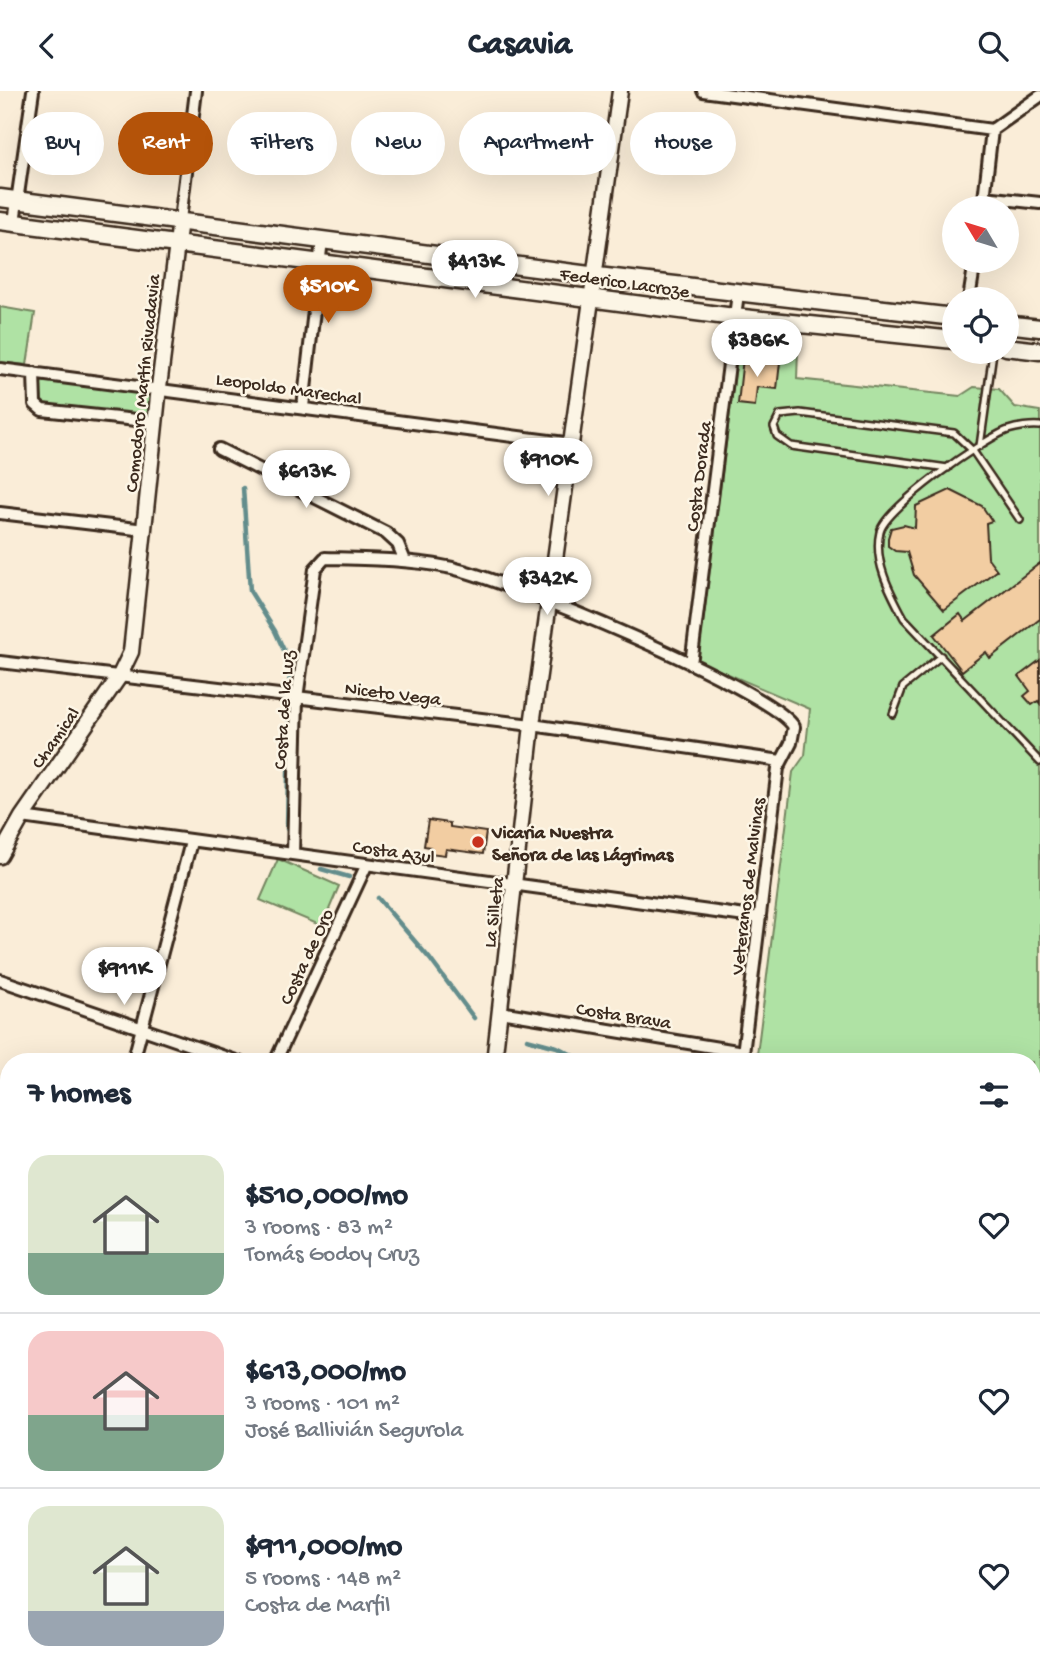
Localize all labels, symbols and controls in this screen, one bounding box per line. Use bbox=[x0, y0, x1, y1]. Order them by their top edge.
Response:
icon: back bbox=[28, 27, 66, 65]
text: Casavia bbox=[468, 27, 572, 65]
icon: search bbox=[974, 27, 1012, 65]
chip: Buy bbox=[21, 112, 104, 175]
chip: Rent bbox=[118, 112, 213, 175]
chip: Filters bbox=[227, 112, 337, 175]
chip: New bbox=[351, 112, 445, 175]
chip: Apartment bbox=[459, 112, 616, 175]
chip: House bbox=[630, 112, 736, 175]
north arrow bbox=[942, 196, 1018, 273]
map controls bbox=[942, 196, 1019, 364]
pin: $413K bbox=[426, 241, 524, 300]
text: $413K bbox=[447, 249, 503, 276]
street label: Federico Lacroze bbox=[557, 264, 691, 305]
pin: $510K bbox=[279, 265, 377, 325]
street label: Comodoro Martín Rivadavia bbox=[122, 272, 168, 494]
text: $510K bbox=[299, 274, 357, 301]
button: locate bbox=[942, 287, 1019, 364]
pin: $386K bbox=[708, 320, 806, 379]
text: $386K bbox=[727, 328, 787, 355]
street label: Leopoldo Marechal bbox=[214, 369, 363, 412]
street label: Costa Dorada bbox=[682, 418, 719, 533]
pin: $910K bbox=[499, 439, 597, 498]
text: $910K bbox=[520, 447, 576, 474]
pin: $613K bbox=[257, 451, 355, 510]
text: $613K bbox=[278, 459, 334, 486]
pin: $342K bbox=[498, 557, 596, 617]
text: $342K bbox=[518, 566, 576, 593]
street label: Costa de la Luz bbox=[270, 650, 301, 770]
street label: Niceto Vega bbox=[343, 678, 443, 713]
street label: Chamical bbox=[27, 704, 86, 774]
street label: Veteranos de Malvinas bbox=[727, 796, 772, 977]
place label: Vicaria Nuestra Señora de las Lágrimas bbox=[491, 823, 674, 868]
marker: Vicaria Nuestra Señora de las Lágrimas bbox=[470, 834, 486, 850]
street label: Costa Azul bbox=[351, 836, 436, 871]
street label: La Silleta bbox=[480, 874, 511, 949]
street label: Costa de Oro bbox=[276, 906, 341, 1009]
pin: $911K bbox=[75, 947, 173, 1007]
text: $911K bbox=[97, 956, 151, 983]
street label: Costa Brava bbox=[574, 999, 674, 1037]
icon: filters bbox=[975, 1076, 1013, 1114]
text: 7 homes bbox=[28, 1078, 130, 1113]
text: $510,000/mo bbox=[245, 1180, 408, 1215]
icon: home bbox=[84, 1183, 168, 1267]
icon: heart bbox=[975, 1206, 1013, 1244]
text: 3 rooms · 83 m² bbox=[245, 1215, 393, 1242]
text: Tomás Godoy Cruz bbox=[245, 1242, 419, 1269]
text: $613,000/mo bbox=[245, 1356, 406, 1391]
icon: home bbox=[84, 1359, 168, 1443]
icon: heart bbox=[975, 1382, 1013, 1420]
text: 3 rooms · 101 m² bbox=[245, 1391, 400, 1418]
text: José Ballivián Segurola bbox=[245, 1418, 463, 1445]
text: $911,000/mo bbox=[245, 1531, 402, 1566]
icon: home bbox=[84, 1534, 168, 1618]
icon: heart bbox=[975, 1557, 1013, 1595]
text: 5 rooms · 148 m² bbox=[245, 1566, 401, 1593]
text: Costa de Marfil bbox=[245, 1593, 390, 1620]

